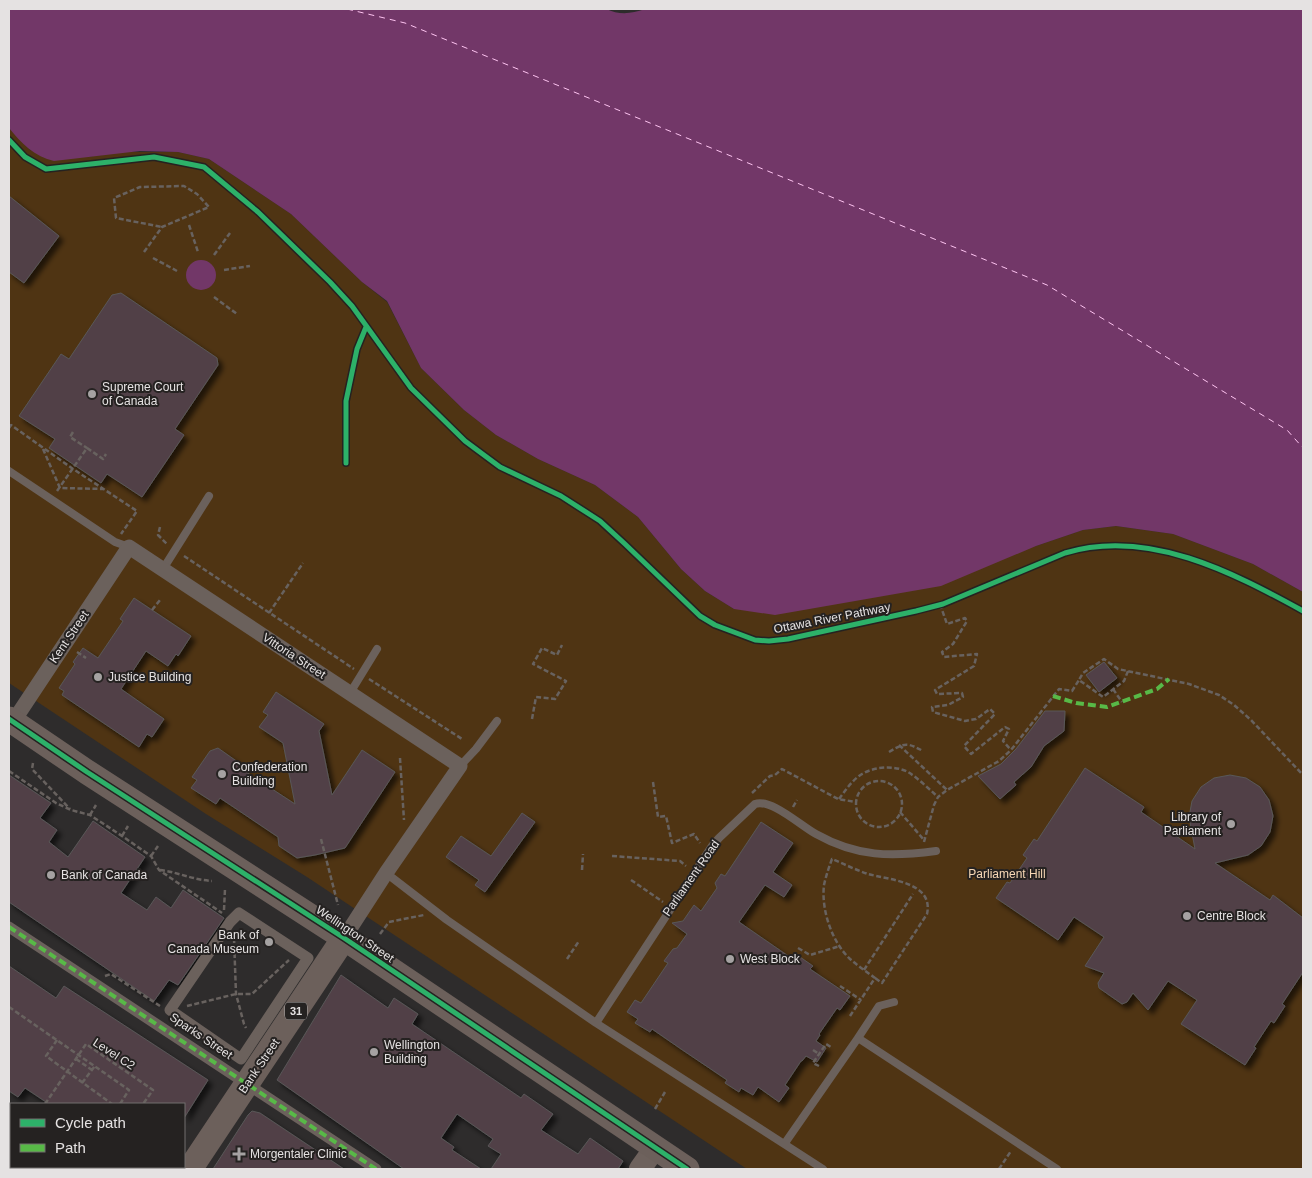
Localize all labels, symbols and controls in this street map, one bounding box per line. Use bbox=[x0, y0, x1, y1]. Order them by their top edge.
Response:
place label: Supreme Court of Canada bbox=[102, 380, 184, 408]
marker: Supreme Court of Canada bbox=[86, 388, 98, 400]
street label: Ottawa River Pathway bbox=[772, 600, 892, 636]
street label: Kent Street bbox=[46, 608, 92, 666]
street label: Vittoria Street bbox=[260, 630, 329, 682]
place label: Justice Building bbox=[108, 670, 191, 684]
marker: Justice Building bbox=[92, 671, 104, 683]
place label: Confederation Building bbox=[232, 760, 307, 788]
marker: Confederation Building bbox=[216, 768, 228, 780]
place label: Library of Parliament bbox=[1164, 810, 1222, 838]
marker: Library of Parliament bbox=[1225, 818, 1237, 830]
street label: Parliament Road bbox=[660, 837, 722, 919]
park label: Parliament Hill bbox=[968, 867, 1046, 881]
place label: Bank of Canada bbox=[61, 868, 147, 882]
marker: Bank of Canada bbox=[45, 869, 57, 881]
street label: Wellington Street bbox=[313, 903, 397, 966]
place label: Centre Block bbox=[1197, 909, 1267, 923]
marker: Centre Block bbox=[1181, 910, 1193, 922]
place label: Bank of Canada Museum bbox=[168, 928, 260, 956]
marker: Bank of Canada Museum bbox=[263, 936, 275, 948]
place label: West Block bbox=[740, 952, 801, 966]
marker: West Block bbox=[724, 953, 736, 965]
road number: 31 bbox=[285, 1002, 307, 1019]
street label: Sparks Street bbox=[167, 1010, 236, 1062]
street label: Level C2 bbox=[90, 1035, 138, 1073]
street label: Bank Street bbox=[236, 1036, 283, 1096]
place label: Wellington Building bbox=[384, 1038, 440, 1066]
marker: Wellington Building bbox=[368, 1046, 380, 1058]
legend bbox=[10, 1103, 185, 1168]
text: Cycle path bbox=[55, 1114, 126, 1131]
text: Path bbox=[55, 1139, 86, 1156]
marker: Morgentaler Clinic bbox=[232, 1147, 246, 1161]
place label: Morgentaler Clinic bbox=[250, 1147, 347, 1161]

